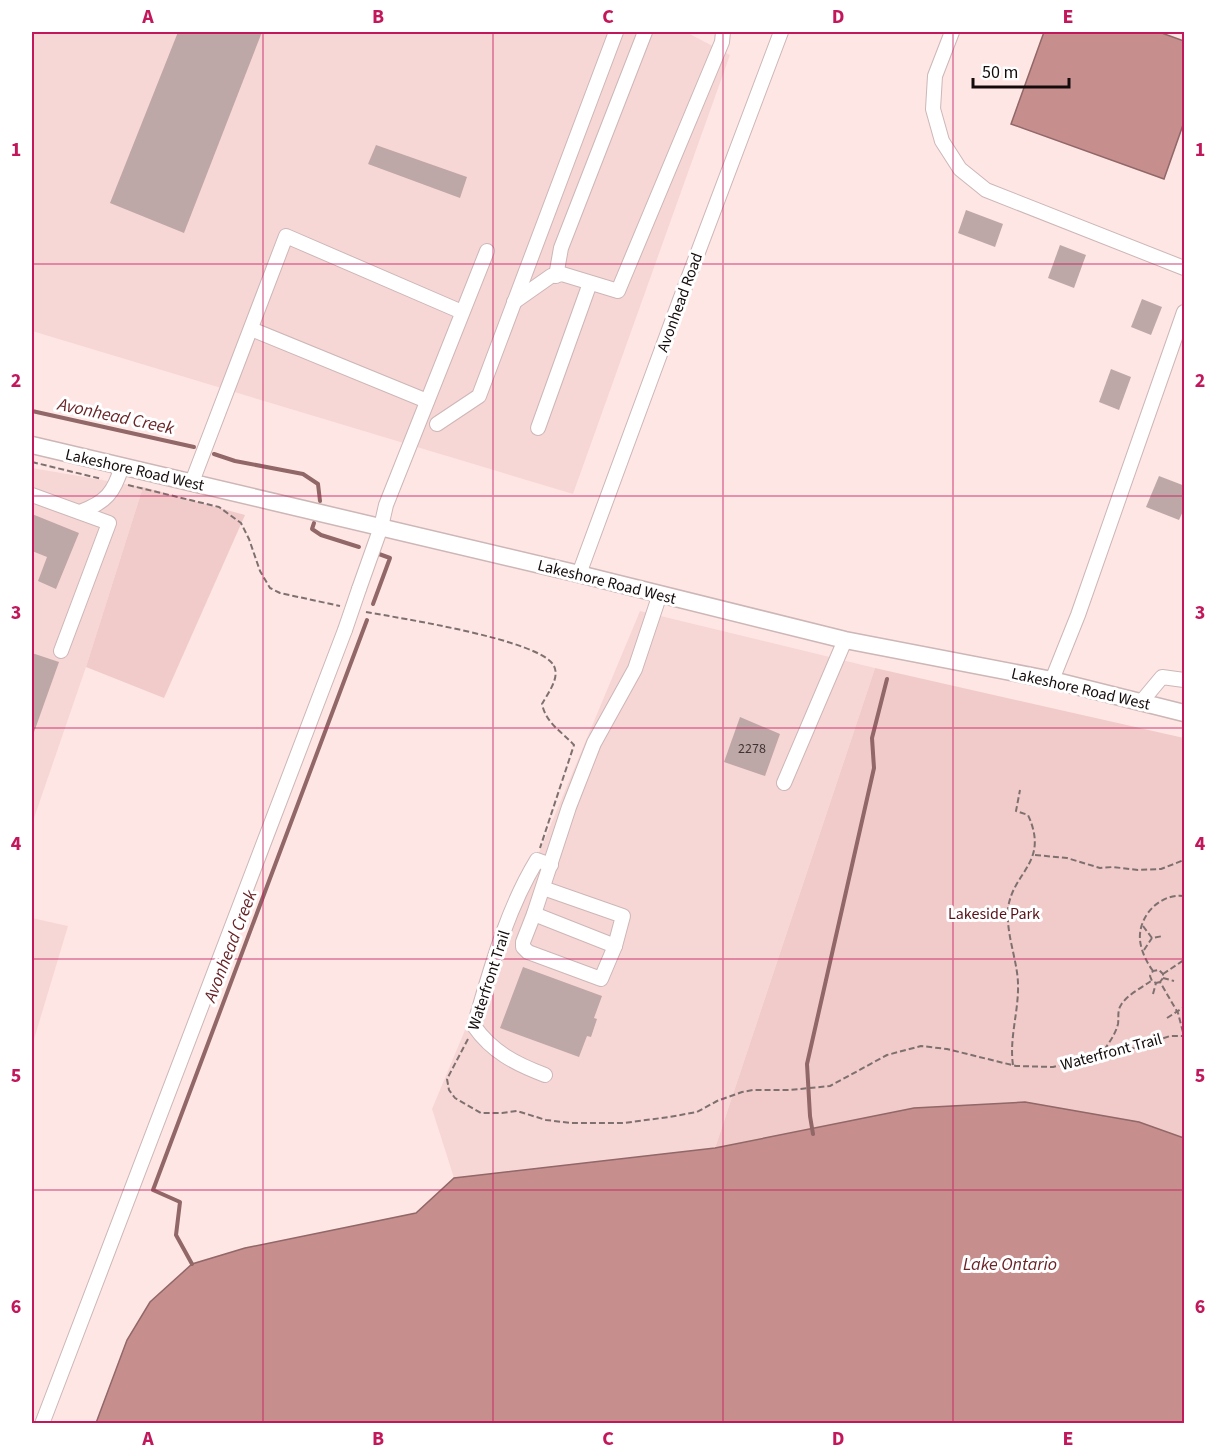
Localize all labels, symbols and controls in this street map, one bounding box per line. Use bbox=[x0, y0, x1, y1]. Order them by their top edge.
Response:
text: A bbox=[141, 3, 154, 31]
text: B bbox=[372, 3, 384, 31]
text: C bbox=[602, 3, 614, 31]
text: D bbox=[832, 3, 844, 31]
text: E bbox=[1063, 3, 1073, 31]
scale bar bbox=[973, 51, 1069, 89]
text: 50 m bbox=[982, 60, 1018, 85]
text: 1 bbox=[11, 136, 21, 164]
text: 1 bbox=[1195, 136, 1205, 164]
street label: Avonhead Road bbox=[652, 250, 708, 355]
text: 2 bbox=[11, 367, 21, 395]
text: 2 bbox=[1195, 367, 1205, 395]
water label: Avonhead Creek bbox=[54, 392, 177, 441]
street label: Lakeshore Road West bbox=[63, 443, 207, 497]
street label: Lakeshore Road West bbox=[535, 554, 679, 610]
text: 3 bbox=[11, 599, 21, 627]
text: 3 bbox=[1195, 599, 1205, 627]
street label: Lakeshore Road West bbox=[1009, 662, 1153, 716]
house number: 2278 bbox=[738, 739, 766, 759]
text: 4 bbox=[11, 830, 22, 858]
text: 4 bbox=[1195, 830, 1206, 858]
water label: Avonhead Creek bbox=[197, 886, 263, 1007]
park label: Lakeside Park bbox=[948, 903, 1040, 925]
street label: Waterfront Trail bbox=[462, 927, 515, 1033]
street label: Waterfront Trail bbox=[1058, 1028, 1164, 1076]
text: 5 bbox=[11, 1062, 21, 1090]
text: 5 bbox=[1195, 1062, 1205, 1090]
water label: Lake Ontario bbox=[963, 1252, 1057, 1277]
text: 6 bbox=[11, 1293, 21, 1321]
text: 6 bbox=[1195, 1293, 1205, 1321]
text: A bbox=[141, 1425, 154, 1453]
text: B bbox=[372, 1425, 384, 1453]
text: C bbox=[602, 1425, 614, 1453]
text: D bbox=[832, 1425, 844, 1453]
text: E bbox=[1063, 1425, 1073, 1453]

